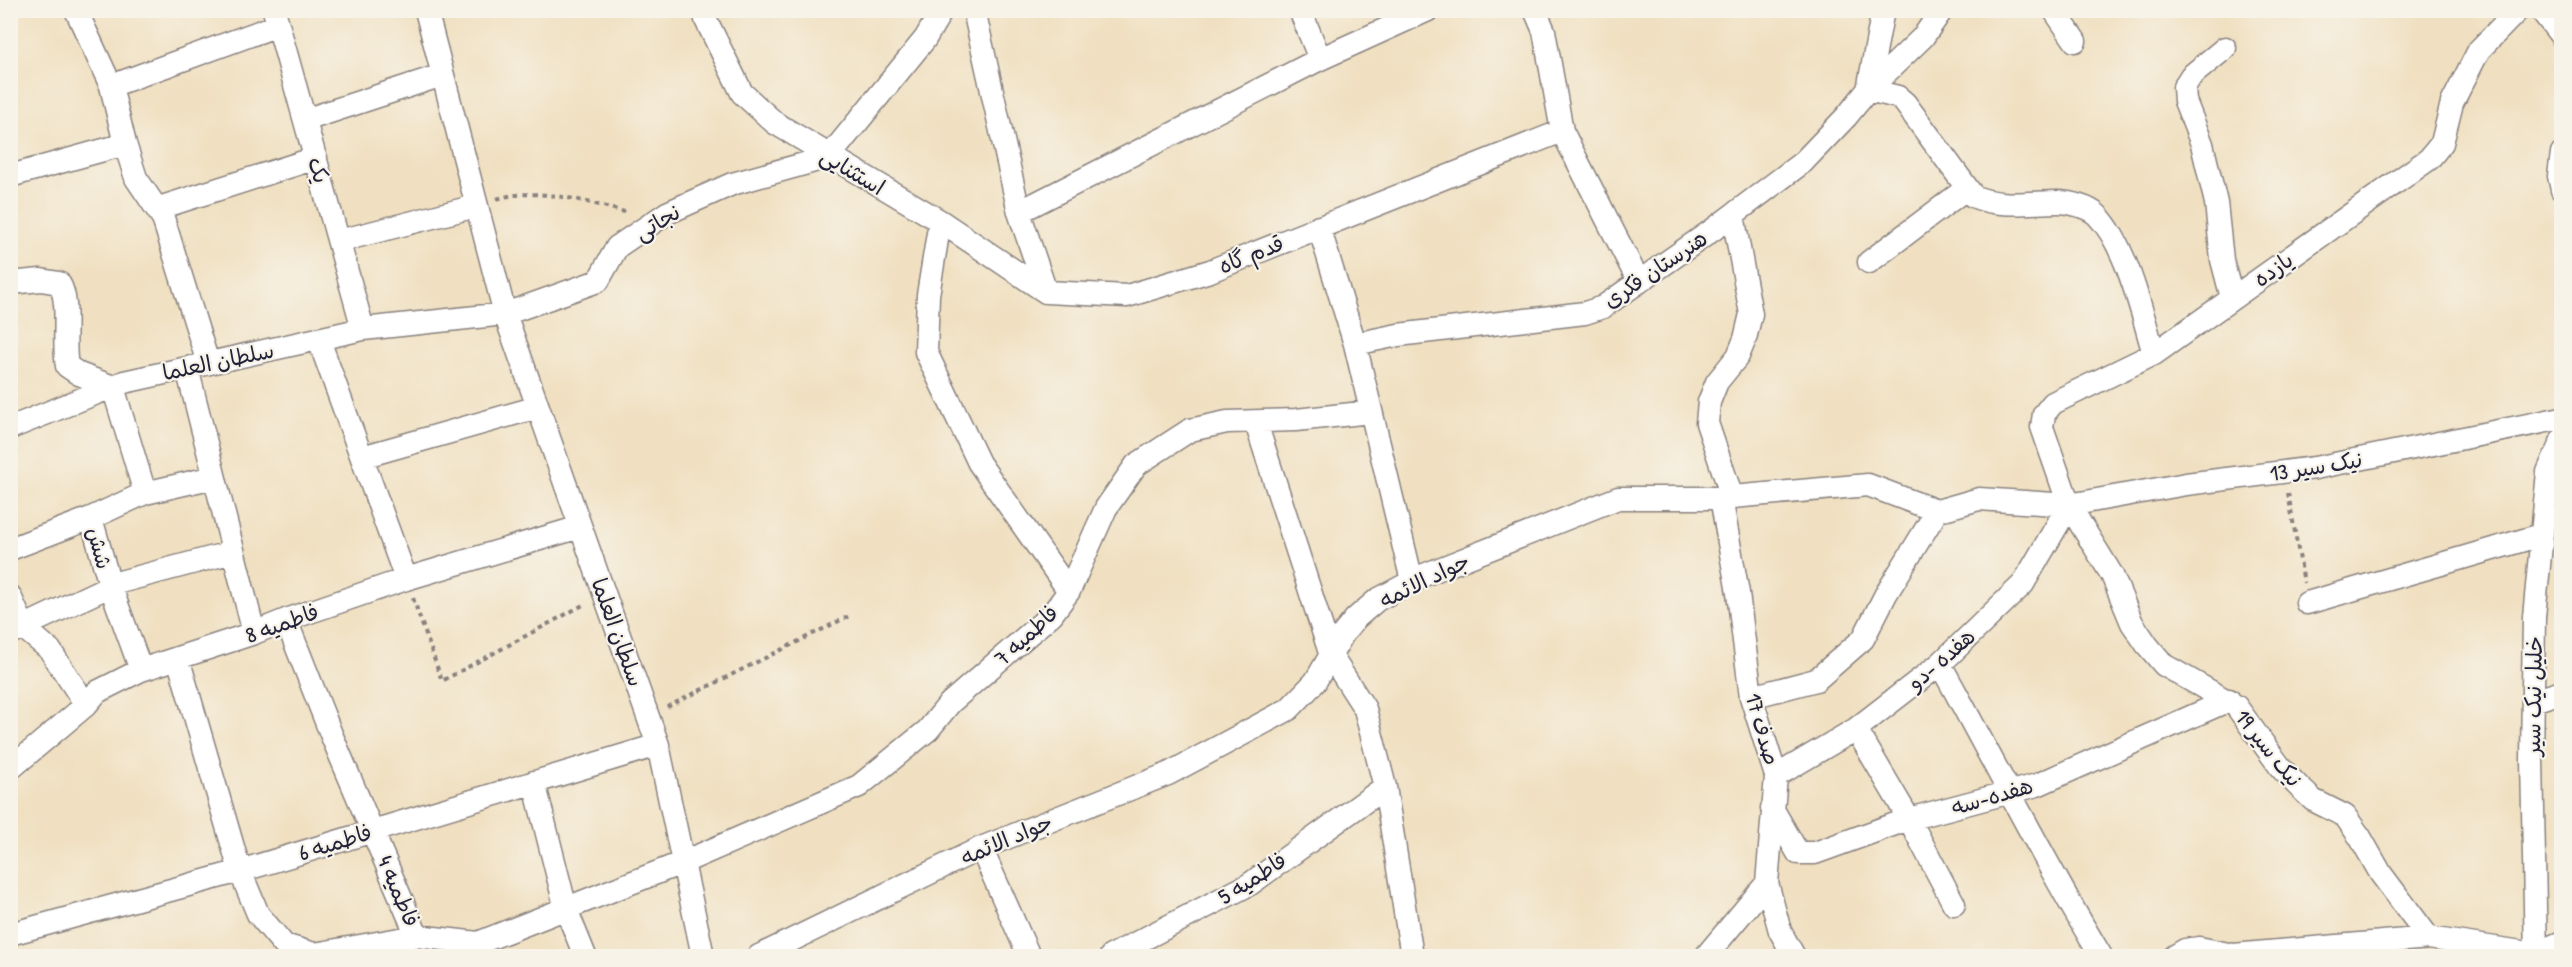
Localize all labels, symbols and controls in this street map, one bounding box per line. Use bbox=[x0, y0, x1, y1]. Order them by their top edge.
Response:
street label: استثنایی bbox=[815, 140, 891, 202]
street label: یک bbox=[301, 153, 337, 187]
street label: نجاتی bbox=[628, 197, 686, 247]
street label: هنرستان فکری bbox=[1597, 223, 1713, 315]
street label: قدم گاه bbox=[1214, 227, 1289, 282]
street label: یازده bbox=[2247, 245, 2299, 293]
street label: سلطان العلما bbox=[159, 335, 277, 387]
street label: نیک سیر 13 bbox=[2268, 444, 2364, 488]
street label: شش bbox=[80, 524, 120, 572]
street label: جواد الائمه bbox=[1374, 545, 1474, 615]
street label: سلطان العلما bbox=[585, 574, 651, 690]
street label: فاطمیه 8 bbox=[241, 596, 323, 650]
street label: فاطمیه 7 bbox=[987, 598, 1065, 672]
street label: هفده -دو bbox=[1899, 621, 1981, 698]
street label: خلیل نیک سیر bbox=[2517, 636, 2549, 758]
street label: صدف 17 bbox=[1738, 690, 1788, 768]
street label: نیک سیر 19 bbox=[2229, 703, 2309, 793]
street label: هفده-سه bbox=[1948, 770, 2036, 822]
street label: جواد الائمه bbox=[955, 806, 1057, 872]
street label: فاطمیه 6 bbox=[295, 817, 375, 867]
street label: فاطمیه 5 bbox=[1212, 845, 1292, 911]
street label: فاطمیه 4 bbox=[371, 851, 427, 931]

